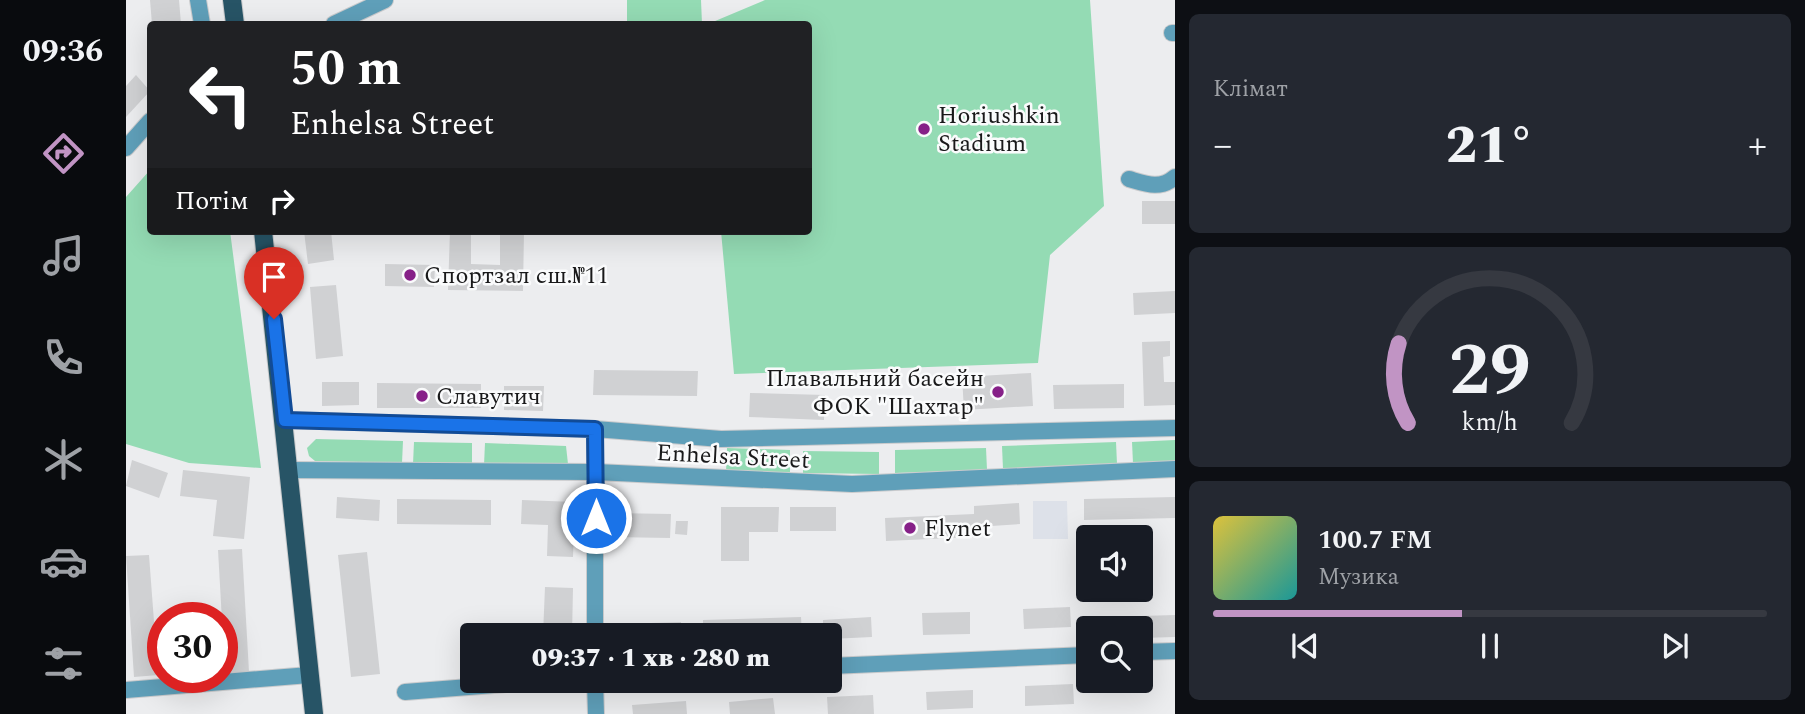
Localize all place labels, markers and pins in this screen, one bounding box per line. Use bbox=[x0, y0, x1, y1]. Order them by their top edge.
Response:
place label: Horiushkin Stadium bbox=[938, 98, 1060, 162]
marker: Horiushkin Stadium bbox=[916, 121, 932, 137]
pin bbox=[244, 247, 304, 319]
place label: Спортзал сш.№11 bbox=[424, 258, 609, 294]
marker: Спортзал сш.№11 bbox=[402, 267, 418, 283]
place label: Плавальний басейн ФОК "Шахтар" bbox=[766, 361, 984, 425]
place label: Славутич bbox=[436, 379, 541, 415]
marker: Плавальний басейн ФОК "Шахтар" bbox=[990, 384, 1006, 400]
marker: Славутич bbox=[414, 388, 430, 404]
place label: Flynet bbox=[924, 511, 991, 547]
marker: Flynet bbox=[902, 520, 918, 536]

